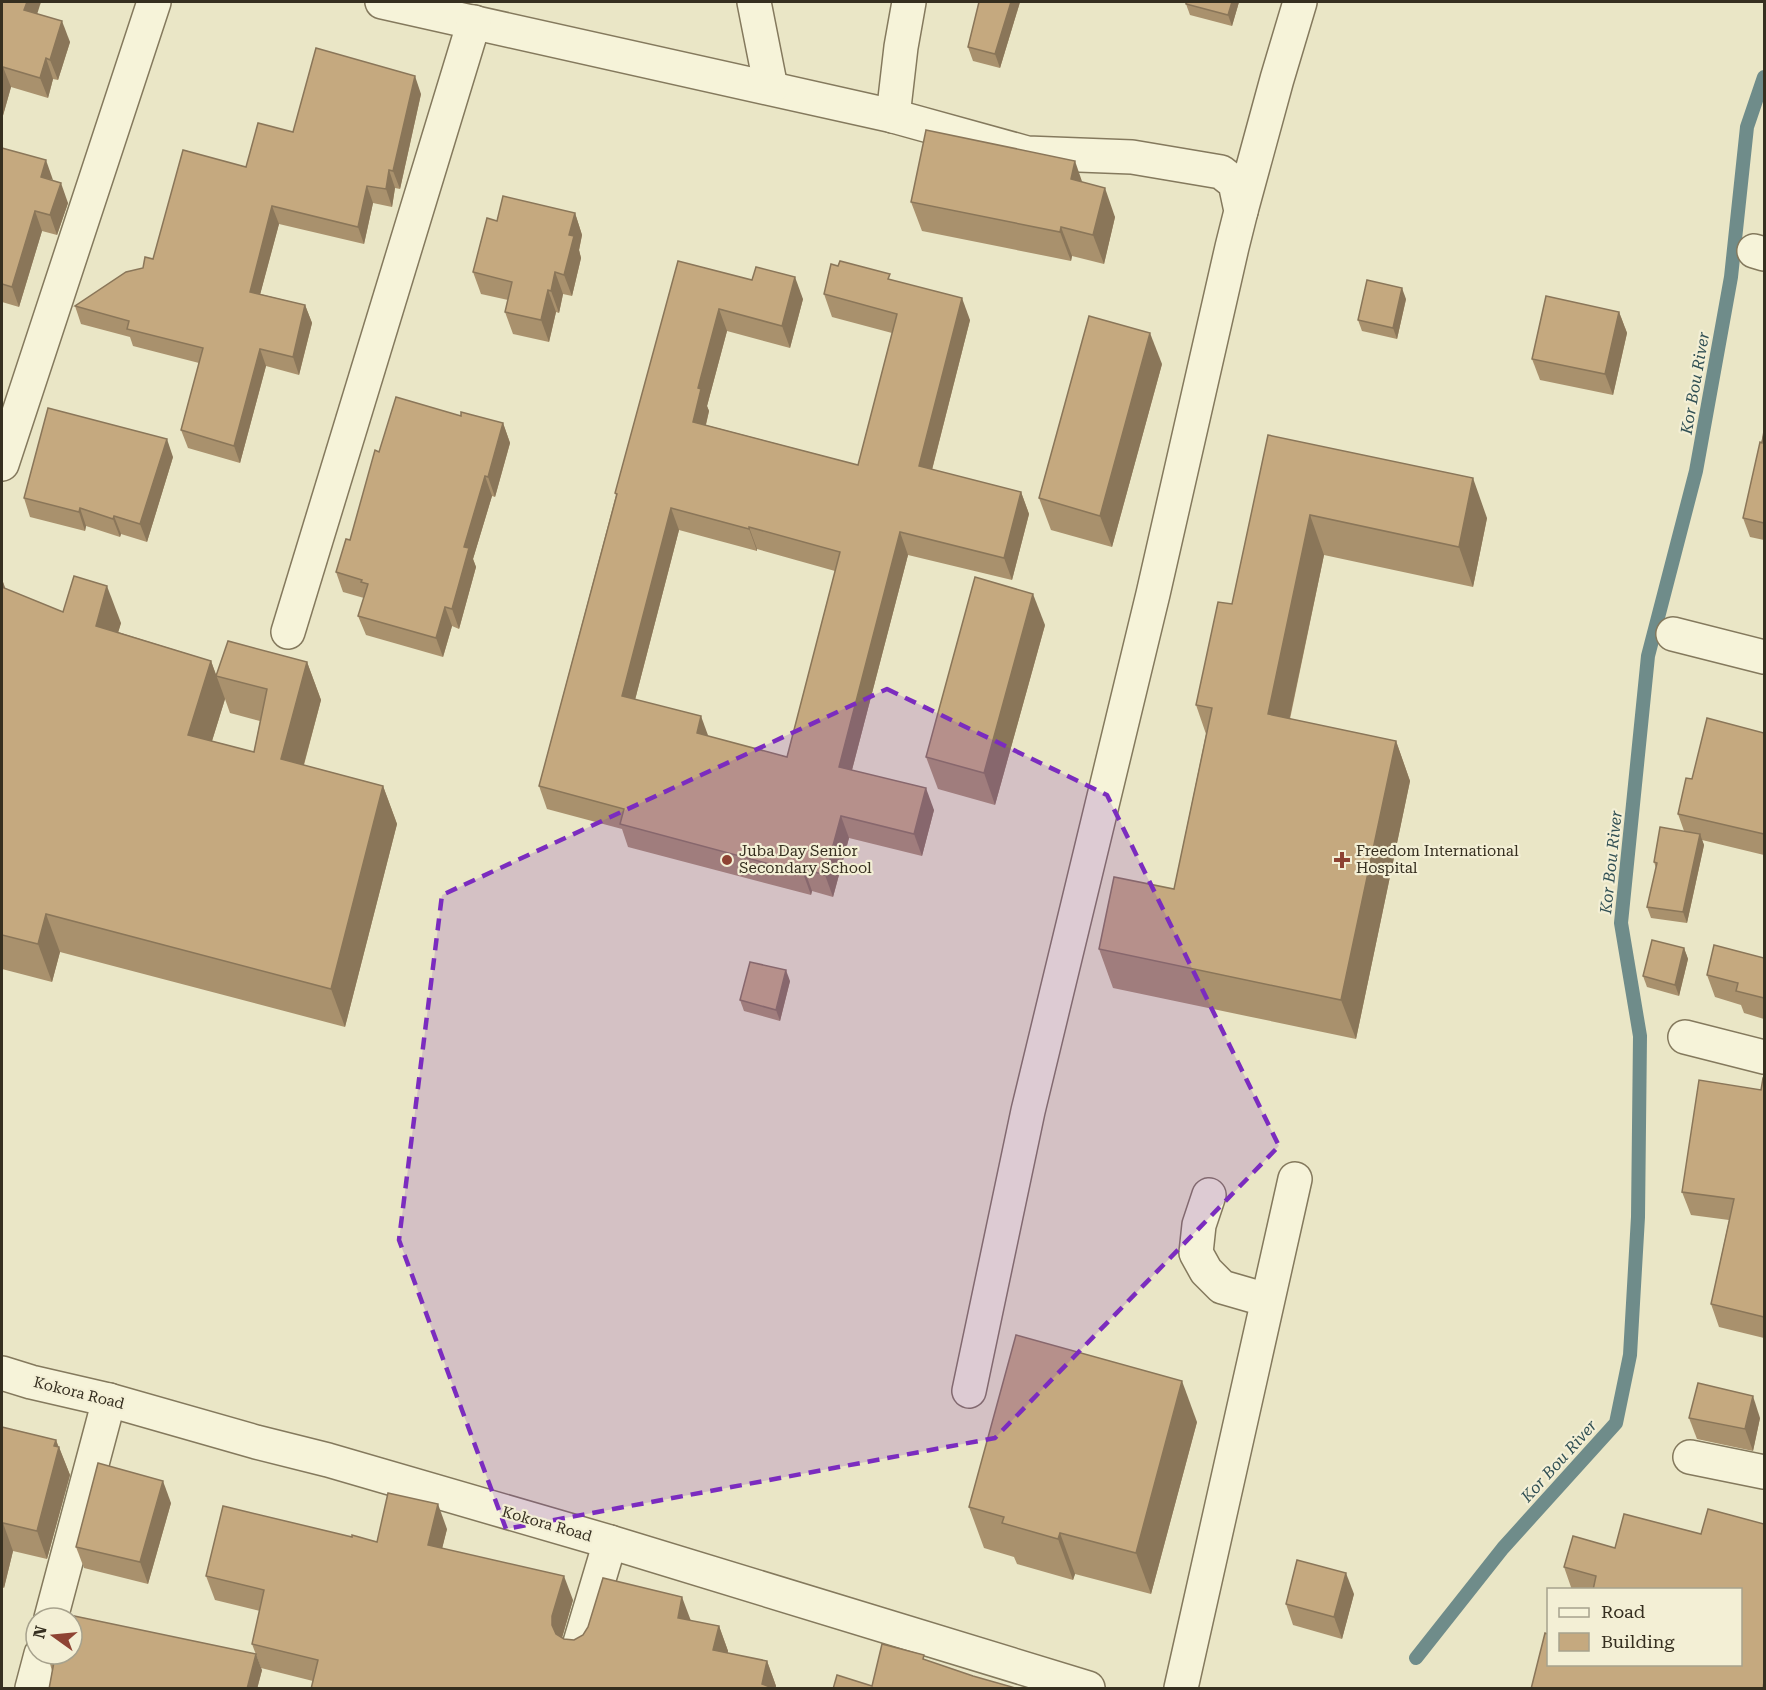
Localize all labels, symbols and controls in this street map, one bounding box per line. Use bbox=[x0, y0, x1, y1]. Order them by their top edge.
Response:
water label: Kor Bou River bbox=[1676, 330, 1713, 437]
water label: Kor Bou River bbox=[1596, 809, 1626, 916]
place label: Juba Day Senior Secondary School bbox=[739, 842, 872, 877]
place label: Freedom International Hospital bbox=[1356, 842, 1519, 877]
marker: Freedom International Hospital bbox=[1333, 851, 1351, 869]
marker: Juba Day Senior Secondary School bbox=[720, 853, 734, 867]
street label: Kokora Road bbox=[32, 1373, 127, 1413]
water label: Kor Bou River bbox=[1517, 1416, 1601, 1507]
street label: Kokora Road bbox=[500, 1503, 594, 1546]
legend bbox=[1547, 1588, 1742, 1666]
text: Road bbox=[1601, 1601, 1646, 1622]
north arrow bbox=[24, 1606, 84, 1666]
text: N bbox=[29, 1624, 51, 1641]
text: Building bbox=[1601, 1631, 1675, 1652]

